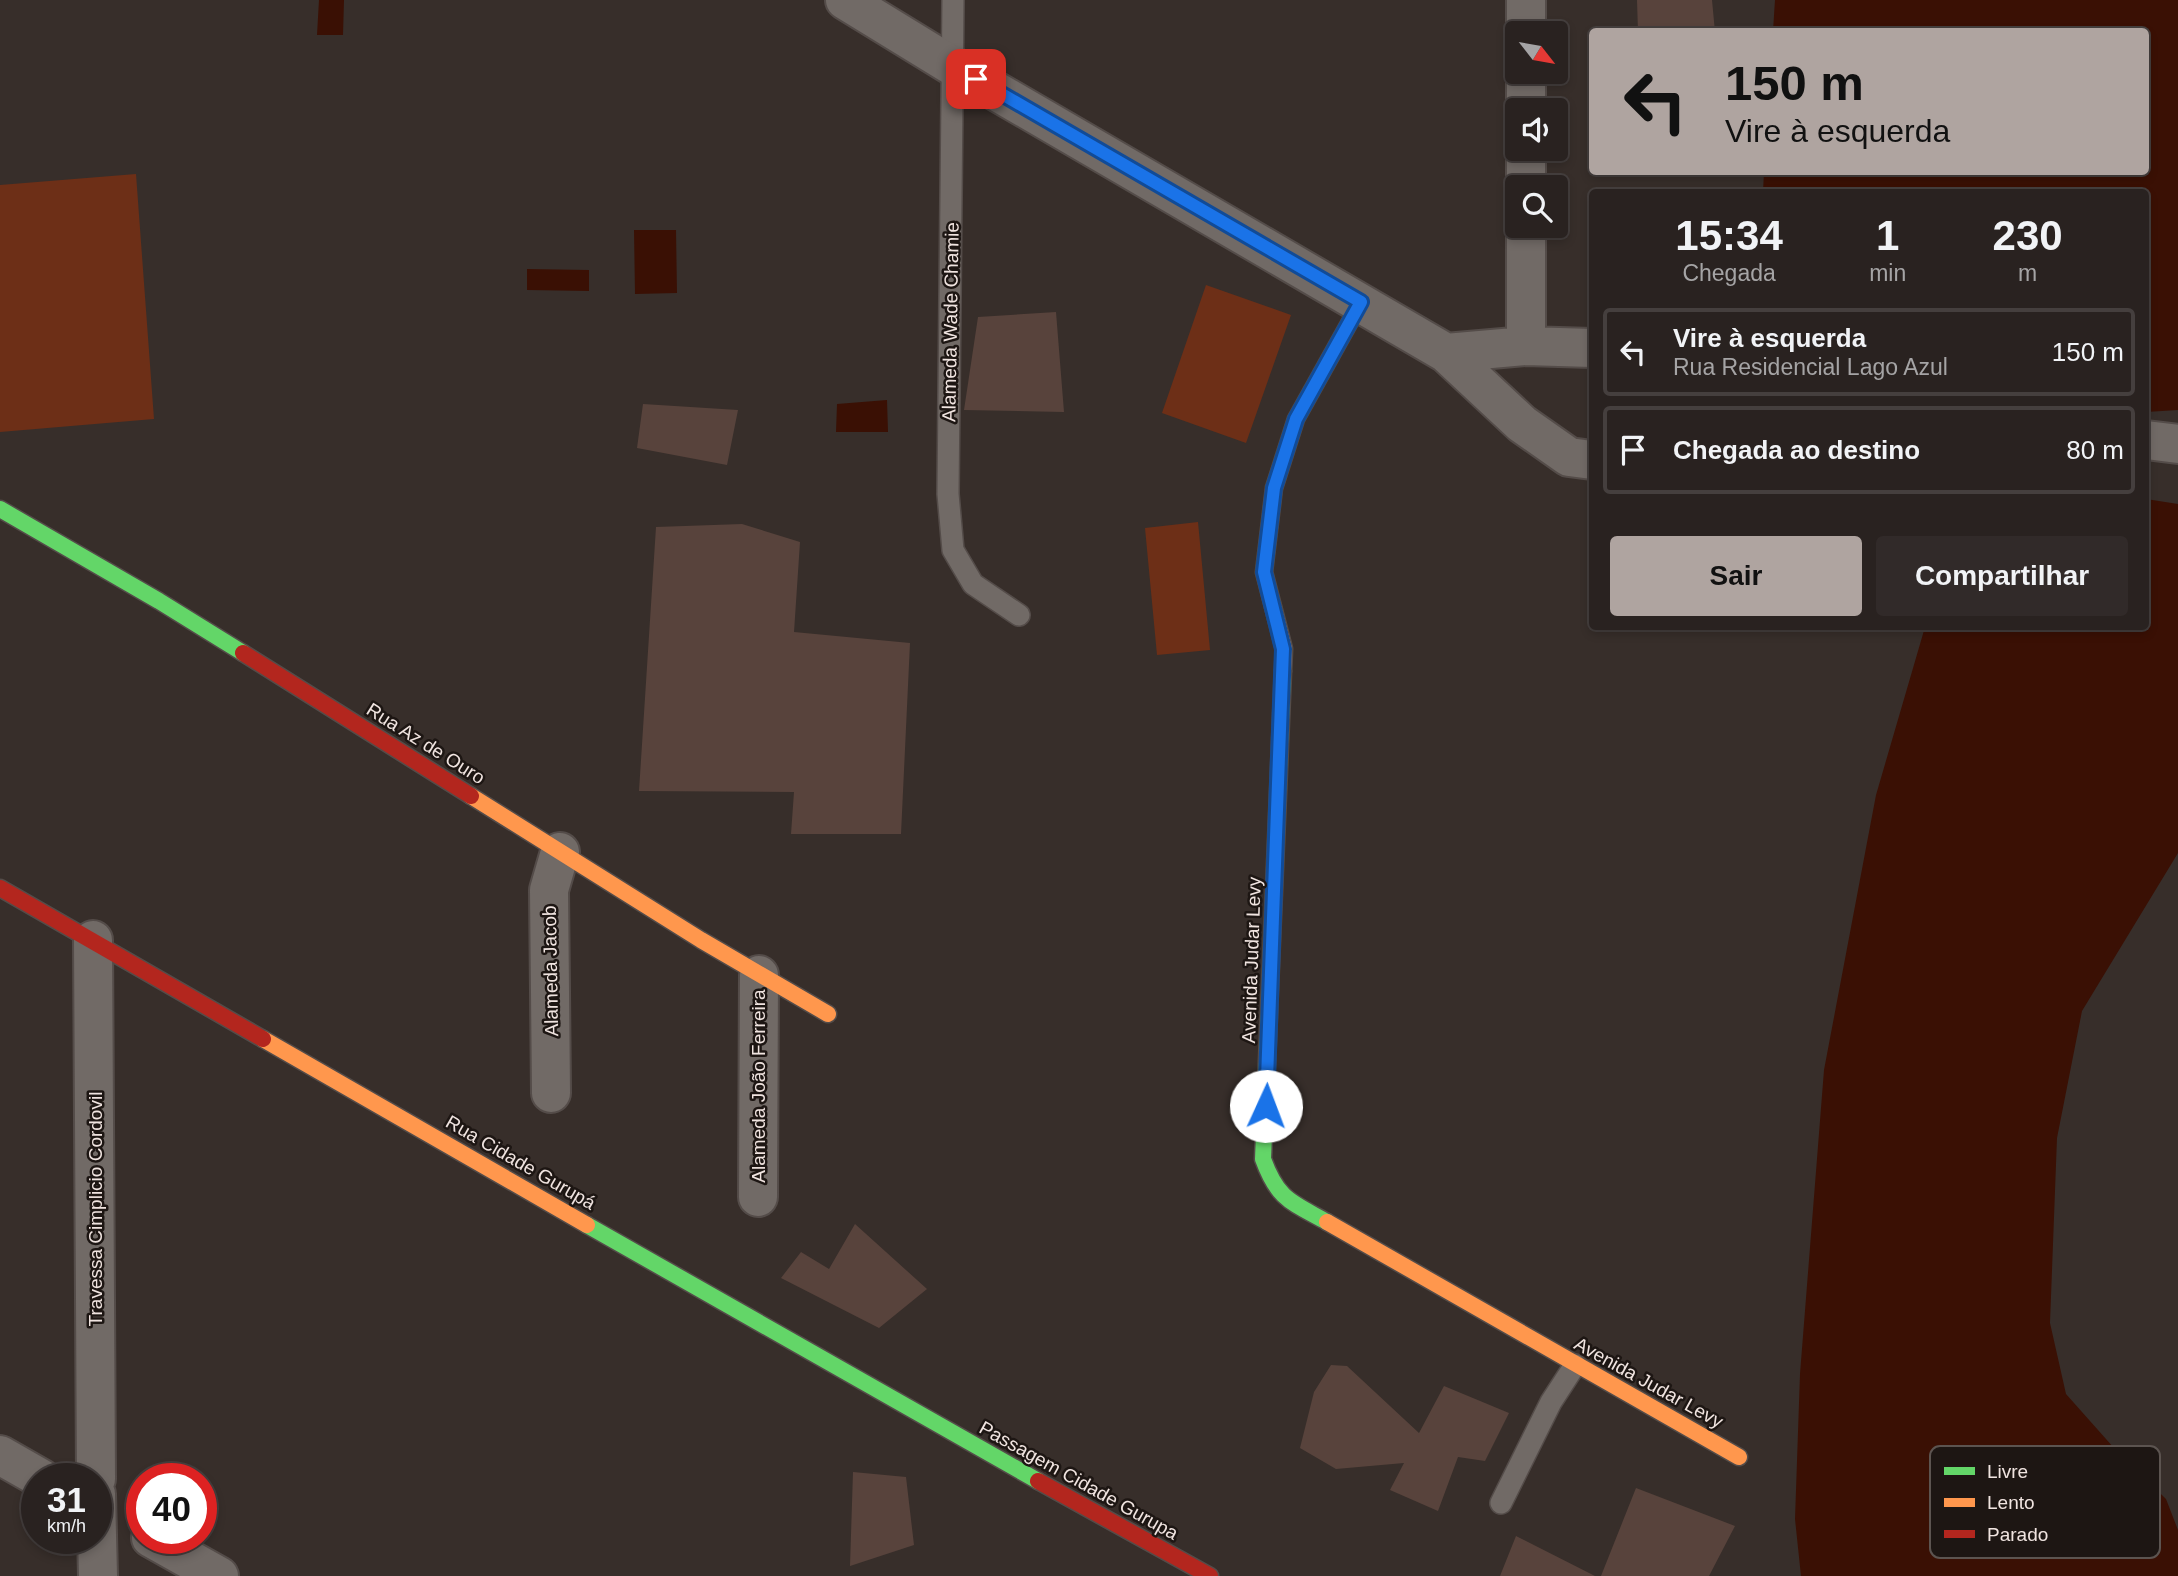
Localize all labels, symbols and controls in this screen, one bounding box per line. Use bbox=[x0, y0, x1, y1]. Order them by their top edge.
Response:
north arrow bbox=[1505, 21, 1568, 84]
map controls bbox=[1505, 21, 1568, 238]
pin bbox=[946, 49, 1006, 109]
icon: left bbox=[1610, 56, 1701, 147]
text: 150 m bbox=[1725, 56, 1864, 110]
icon: arrive bbox=[957, 60, 995, 98]
button: sound bbox=[1505, 98, 1568, 161]
text: Vire à esquerda bbox=[1725, 113, 1950, 149]
button: search bbox=[1505, 175, 1568, 238]
text: 15:34 bbox=[1675, 212, 1783, 259]
text: 1 bbox=[1876, 212, 1899, 259]
text: 230 bbox=[1993, 212, 2063, 259]
street label: Alameda Wade Chamie bbox=[938, 222, 963, 422]
text: Chegada bbox=[1682, 260, 1776, 286]
text: min bbox=[1869, 260, 1906, 286]
text: m bbox=[2018, 260, 2037, 286]
text: Vire à esquerda bbox=[1673, 323, 1866, 353]
icon: left bbox=[1614, 333, 1652, 371]
text: 150 m bbox=[2052, 337, 2124, 367]
text: Rua Residencial Lago Azul bbox=[1673, 354, 1948, 380]
icon: arrive bbox=[1614, 431, 1652, 469]
text: Chegada ao destino bbox=[1673, 435, 1920, 465]
text: 80 m bbox=[2066, 435, 2124, 465]
button: Sair bbox=[1610, 536, 1862, 616]
button: Compartilhar bbox=[1876, 536, 2128, 616]
street label: Rua Az de Ouro bbox=[363, 699, 489, 788]
street label: Avenida Judar Levy bbox=[1238, 876, 1265, 1044]
street label: Alameda Jacob bbox=[539, 905, 562, 1037]
street label: Alameda João Ferreira bbox=[748, 989, 769, 1183]
position arrow bbox=[1229, 1069, 1303, 1143]
street label: Travessa Cimplicio Cordovil bbox=[85, 1092, 106, 1326]
street label: Rua Cidade Gurupá bbox=[442, 1111, 600, 1214]
street label: Avenida Judar Levy bbox=[1571, 1333, 1727, 1432]
street label: Passagem Cidade Gurupa bbox=[976, 1417, 1182, 1544]
legend bbox=[1930, 1446, 2160, 1558]
text: Livre bbox=[1987, 1461, 2028, 1482]
speed limit sign: 40 bbox=[126, 1463, 217, 1554]
text: 31 bbox=[47, 1480, 86, 1519]
text: Lento bbox=[1987, 1492, 2035, 1513]
text: km/h bbox=[47, 1516, 86, 1536]
text: Parado bbox=[1987, 1524, 2048, 1545]

